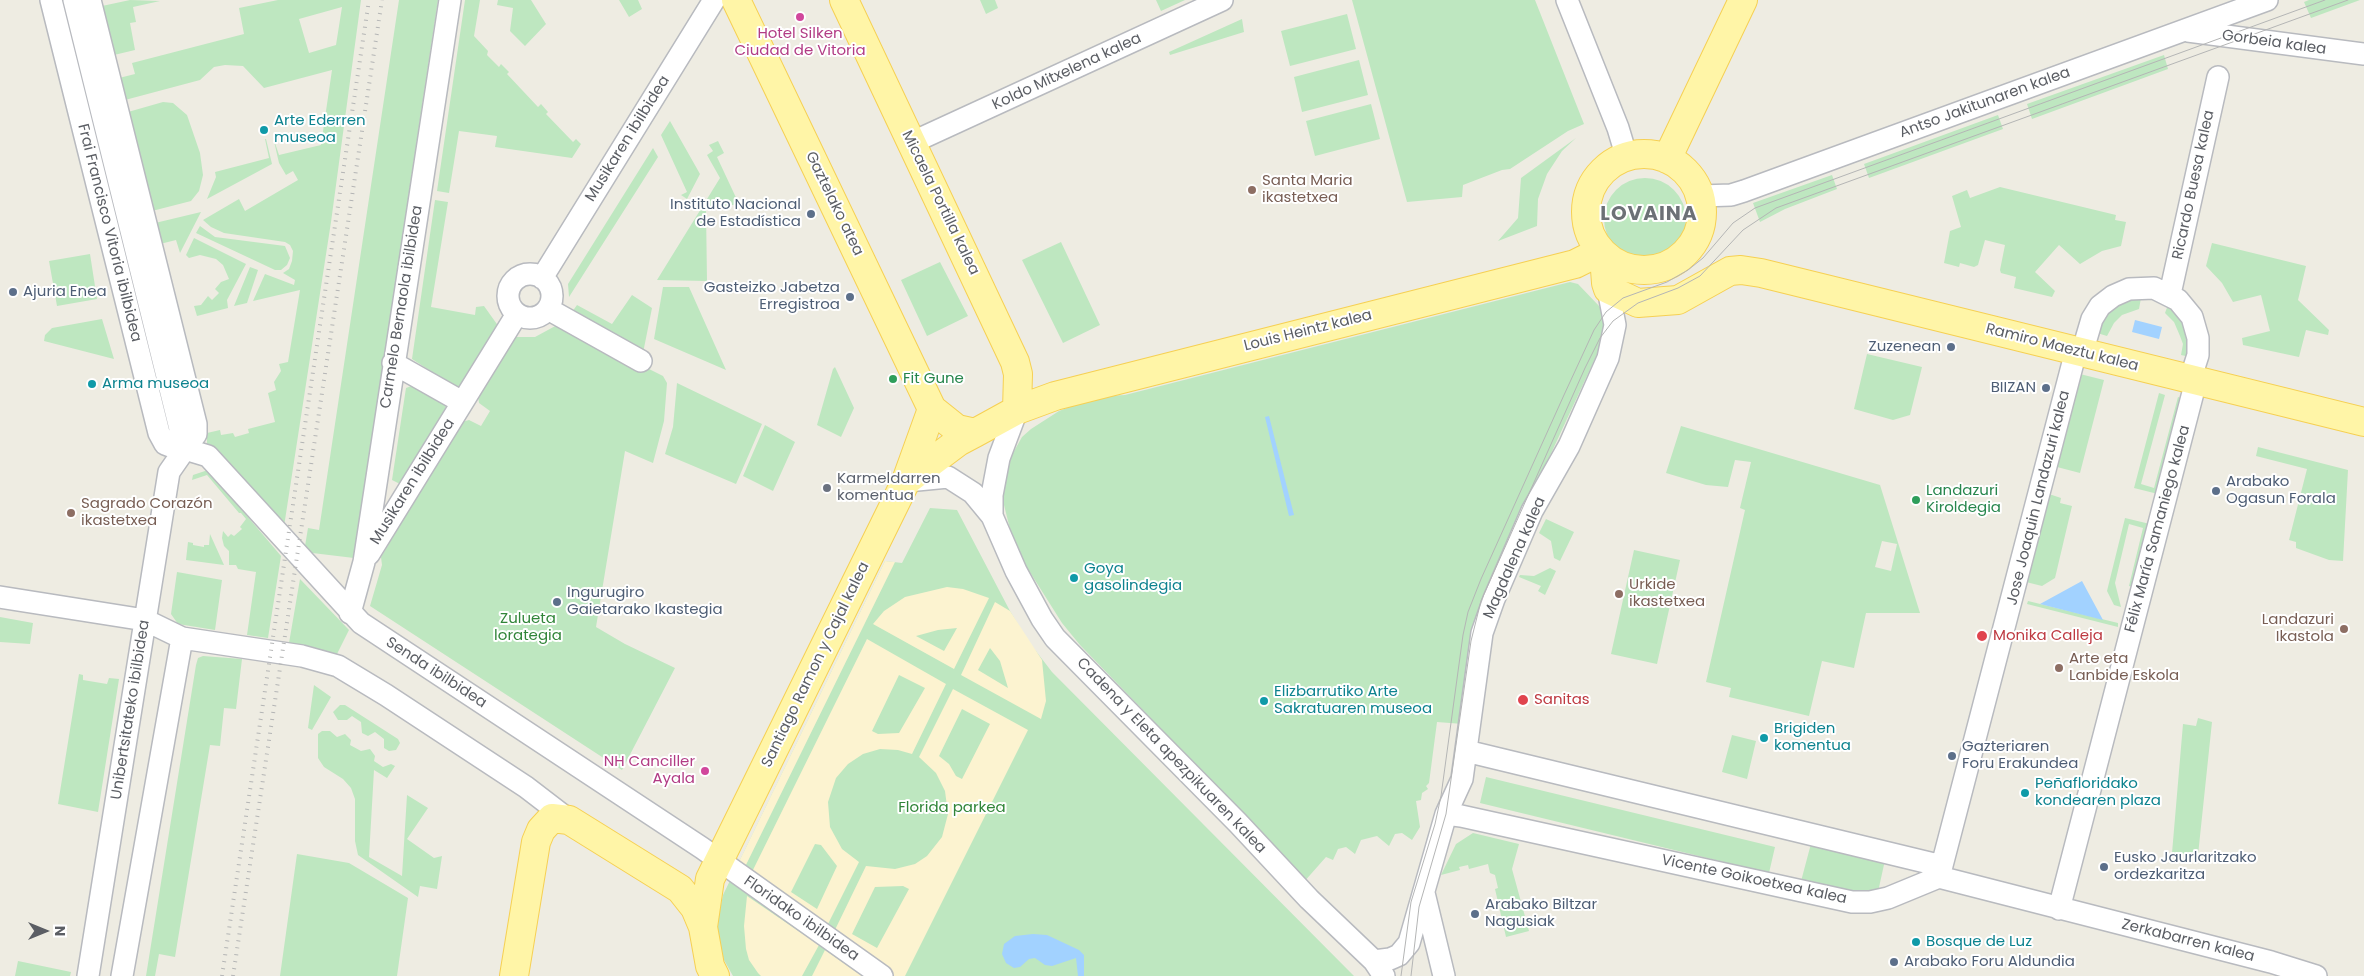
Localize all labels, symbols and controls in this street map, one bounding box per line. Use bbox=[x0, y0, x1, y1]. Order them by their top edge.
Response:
marker: Hotel Silken Ciudad de Vitoria bbox=[794, 11, 806, 23]
place label: Hotel Silken Ciudad de Vitoria bbox=[734, 25, 866, 60]
street label: Gorbeia kalea bbox=[2221, 27, 2327, 59]
street label: Koldo Mitxelena kalea bbox=[990, 30, 1144, 114]
street label: Antso Jakitunaren kalea bbox=[1897, 64, 2073, 142]
street label: Musikaren ibilbidea bbox=[582, 73, 674, 205]
street label: Ricardo Buesa kalea bbox=[2169, 109, 2219, 261]
place label: Arte Ederren museoa bbox=[274, 112, 366, 147]
street label: Frai Francisco Vitoria ibilbidea bbox=[73, 122, 145, 344]
marker: Arte Ederren museoa bbox=[258, 124, 270, 136]
street label: Micaela Portilla kalea bbox=[897, 128, 983, 278]
street label: Gaztelako atea bbox=[801, 149, 867, 259]
place label: Santa Maria ikastetxea bbox=[1262, 172, 1353, 207]
marker: Santa Maria ikastetxea bbox=[1246, 184, 1258, 196]
place label: Instituto Nacional de Estadística bbox=[670, 196, 801, 231]
district label: LOVAINA bbox=[1599, 203, 1699, 227]
street label: Carmelo Bernaola ibilbidea bbox=[377, 204, 427, 410]
marker: Instituto Nacional de Estadística bbox=[805, 208, 817, 220]
place label: Gasteizko Jabetza Erregistroa bbox=[704, 279, 840, 314]
place label: Ajuria Enea bbox=[23, 283, 107, 301]
marker: Ajuria Enea bbox=[7, 286, 19, 298]
marker: Gasteizko Jabetza Erregistroa bbox=[844, 291, 856, 303]
street label: Louis Heintz kalea bbox=[1242, 306, 1374, 356]
street label: Ramiro Maeztu kalea bbox=[1984, 320, 2140, 376]
place label: Zuzenean bbox=[1869, 338, 1941, 356]
marker: Zuzenean bbox=[1945, 341, 1957, 353]
place label: Fit Gune bbox=[903, 370, 964, 388]
marker: Fit Gune bbox=[887, 373, 899, 385]
place label: Arma museoa bbox=[102, 375, 209, 393]
marker: Arma museoa bbox=[86, 378, 98, 390]
place label: BIIZAN bbox=[1991, 379, 2036, 397]
marker: BIIZAN bbox=[2040, 382, 2052, 394]
street label: Jose Joaquin Landazuri kalea bbox=[2004, 389, 2074, 607]
street label: Musikaren ibilbidea bbox=[367, 416, 459, 548]
street label: Félix María Samaniego kalea bbox=[2122, 423, 2194, 635]
place label: Karmeldarren komentua bbox=[837, 470, 941, 505]
place label: Arabako Ogasun Forala bbox=[2226, 473, 2336, 508]
marker: Karmeldarren komentua bbox=[821, 482, 833, 494]
place label: Landazuri Kiroldegia bbox=[1926, 482, 2001, 517]
marker: Arabako Ogasun Forala bbox=[2210, 485, 2222, 497]
street label: Magdalena kalea bbox=[1480, 494, 1550, 622]
marker: Landazuri Kiroldegia bbox=[1910, 494, 1922, 506]
place label: Sagrado Corazón ikastetxea bbox=[81, 495, 213, 530]
marker: Sagrado Corazón ikastetxea bbox=[65, 507, 77, 519]
street label: Santiago Ramon y Cajal kalea bbox=[758, 559, 874, 771]
place label: Goya gasolindegia bbox=[1084, 560, 1182, 595]
marker: Goya gasolindegia bbox=[1068, 572, 1080, 584]
place label: Urkide ikastetxea bbox=[1629, 576, 1705, 611]
place label: Ingurugiro Gaietarako Ikastegia bbox=[567, 584, 723, 619]
marker: Urkide ikastetxea bbox=[1613, 588, 1625, 600]
marker: Ingurugiro Gaietarako Ikastegia bbox=[551, 596, 563, 608]
park label: Zulueta lorategia bbox=[494, 610, 562, 645]
place label: Landazuri Ikastola bbox=[2262, 611, 2334, 646]
street label: Unibertsitateko ibilbidea bbox=[108, 619, 154, 801]
marker: Landazuri Ikastola bbox=[2338, 623, 2350, 635]
place label: Monika Calleja bbox=[1993, 627, 2103, 645]
marker: Monika Calleja bbox=[1975, 629, 1989, 643]
street label: Senda ibilbidea bbox=[382, 634, 490, 712]
place label: Arte eta Lanbide Eskola bbox=[2069, 650, 2179, 685]
street label: Cadena y Eleta apezpikuaren kalea bbox=[1073, 654, 1269, 858]
marker: Arte eta Lanbide Eskola bbox=[2053, 662, 2065, 674]
place label: Elizbarrutiko Arte Sakratuaren museoa bbox=[1274, 683, 1432, 718]
place label: Sanitas bbox=[1534, 691, 1590, 709]
marker: Sanitas bbox=[1516, 693, 1530, 707]
marker: Elizbarrutiko Arte Sakratuaren museoa bbox=[1258, 695, 1270, 707]
place label: Brigiden komentua bbox=[1774, 720, 1851, 755]
marker: Brigiden komentua bbox=[1758, 732, 1770, 744]
place label: Gazteriaren Foru Erakundea bbox=[1962, 738, 2078, 773]
marker: Gazteriaren Foru Erakundea bbox=[1946, 750, 1958, 762]
place label: NH Canciller Ayala bbox=[604, 753, 695, 788]
marker: NH Canciller Ayala bbox=[699, 765, 711, 777]
place label: Peñafloridako kondearen plaza bbox=[2035, 775, 2161, 810]
marker: Peñafloridako kondearen plaza bbox=[2019, 787, 2031, 799]
park label: Florida parkea bbox=[898, 799, 1006, 817]
place label: Eusko Jaurlaritzako ordezkaritza bbox=[2114, 849, 2257, 884]
street label: Vicente Goikoetxea kalea bbox=[1660, 852, 1848, 908]
marker: Eusko Jaurlaritzako ordezkaritza bbox=[2098, 861, 2110, 873]
street label: Floridako ibilbidea bbox=[740, 873, 862, 965]
place label: Arabako Biltzar Nagusiak bbox=[1485, 896, 1597, 931]
north arrow bbox=[20, 906, 70, 956]
marker: Arabako Biltzar Nagusiak bbox=[1469, 908, 1481, 920]
street label: Zerkabarren kalea bbox=[2120, 916, 2256, 966]
text: N bbox=[50, 926, 70, 936]
place label: Bosque de Luz bbox=[1926, 933, 2032, 951]
marker: Bosque de Luz bbox=[1910, 936, 1922, 948]
place label: Arabako Foru Aldundia bbox=[1904, 953, 2075, 971]
marker: Arabako Foru Aldundia bbox=[1888, 956, 1900, 968]

